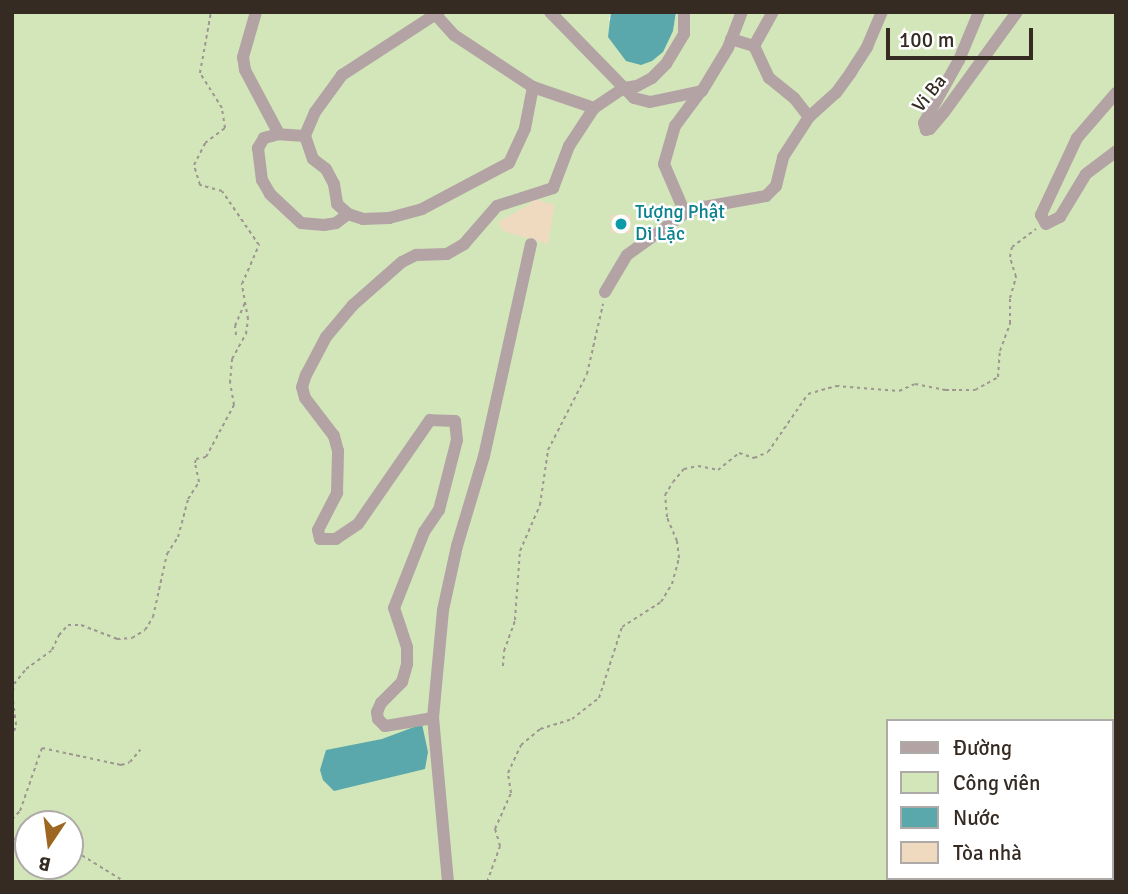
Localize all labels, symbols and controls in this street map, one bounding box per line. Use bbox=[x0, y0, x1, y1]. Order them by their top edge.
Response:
scale bar bbox=[890, 14, 1037, 58]
text: 100 m bbox=[899, 27, 954, 53]
street label: Vi Ba bbox=[908, 71, 952, 117]
place label: Tượng Phật Di Lặc bbox=[635, 202, 725, 246]
marker: Tượng Phật Di Lặc bbox=[613, 216, 629, 232]
legend bbox=[886, 719, 1114, 880]
text: Đường bbox=[953, 735, 1012, 761]
text: Công viên bbox=[953, 770, 1041, 796]
text: Nước bbox=[953, 805, 1000, 831]
north arrow bbox=[14, 810, 84, 880]
text: Tòa nhà bbox=[953, 840, 1022, 866]
text: B bbox=[36, 851, 53, 877]

